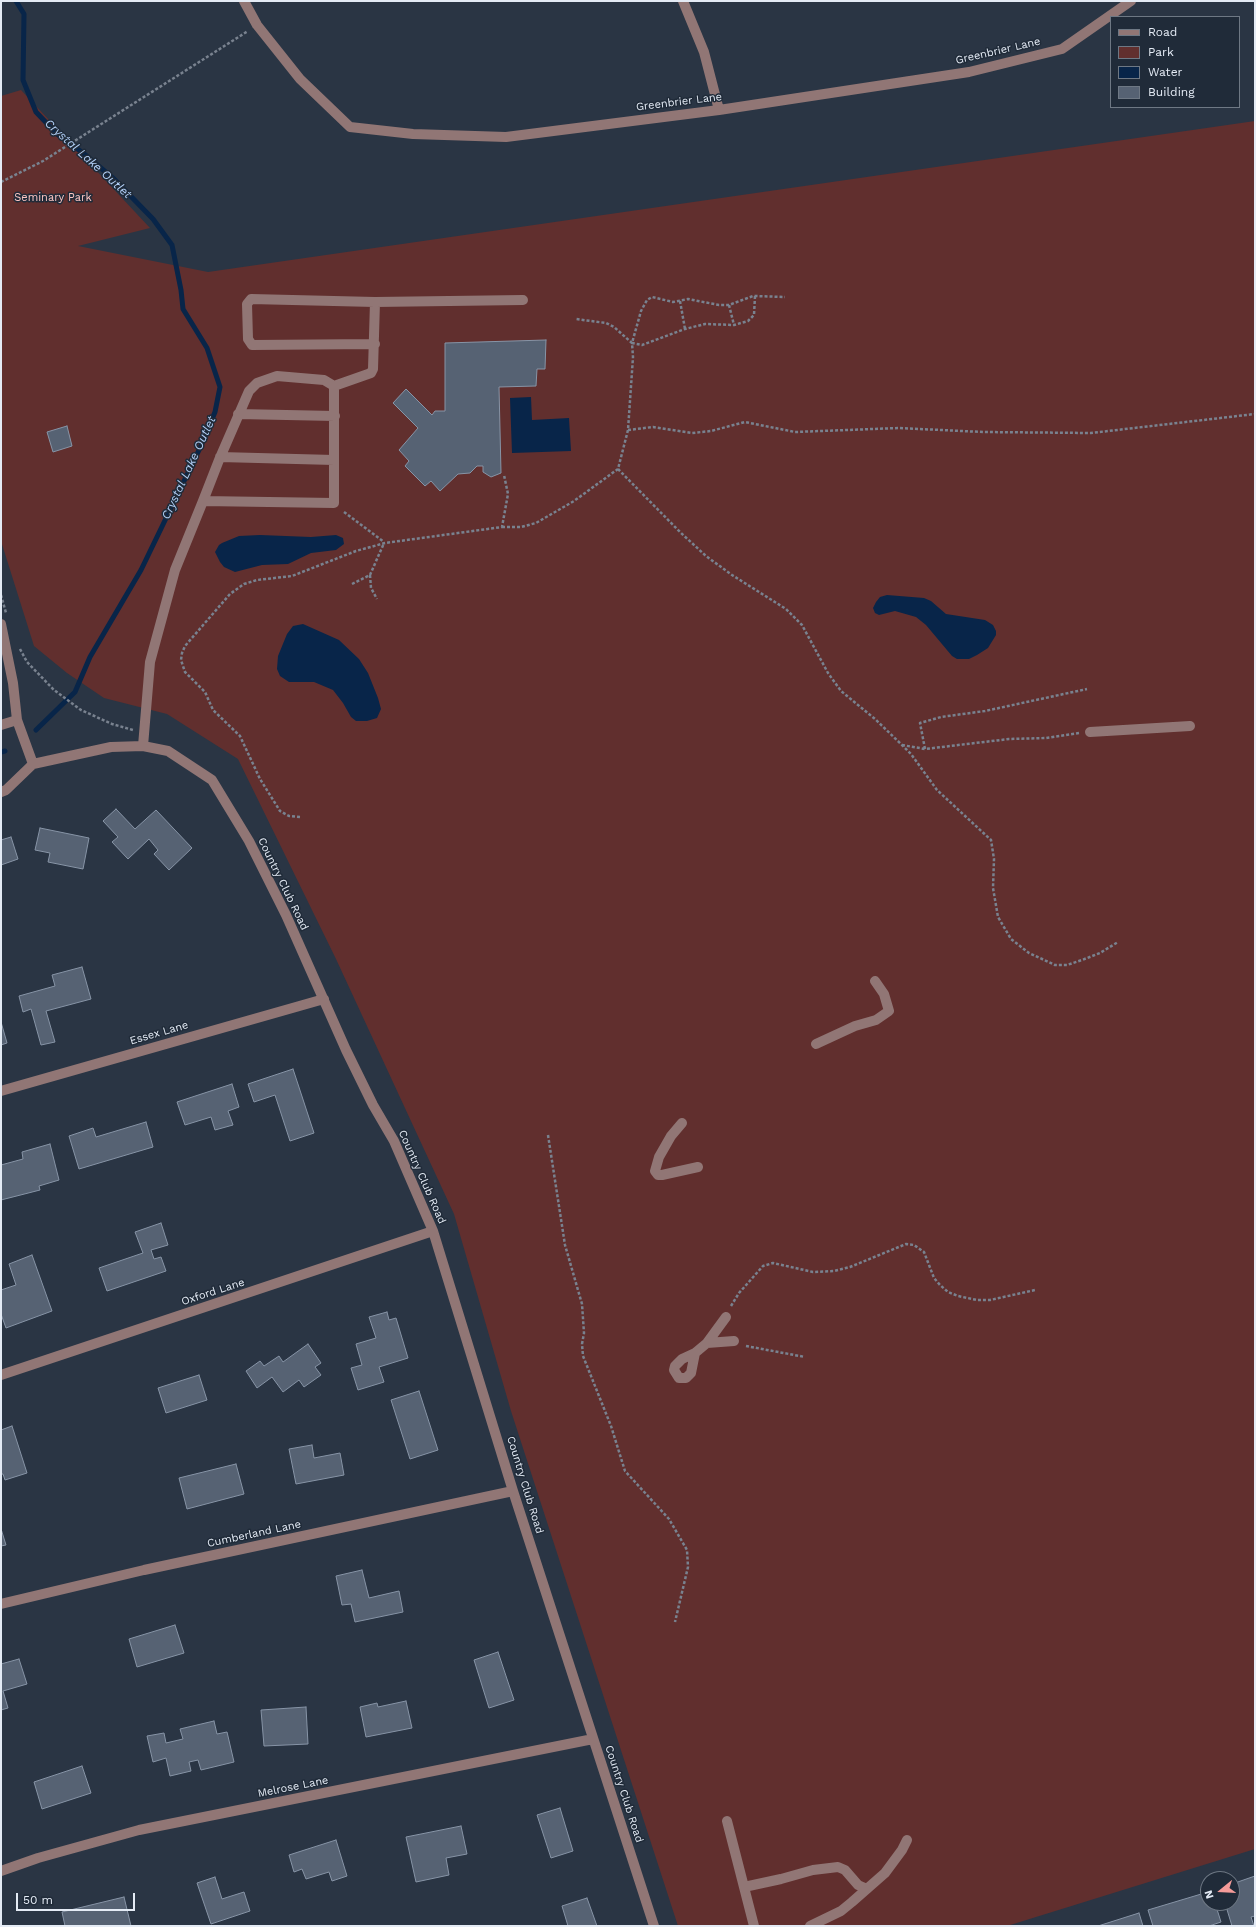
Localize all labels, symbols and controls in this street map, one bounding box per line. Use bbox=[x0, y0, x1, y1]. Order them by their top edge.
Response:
legend bbox=[1110, 16, 1240, 108]
text: Road bbox=[1148, 25, 1177, 39]
street label: Greenbrier Lane bbox=[954, 35, 1042, 67]
text: Park bbox=[1148, 45, 1174, 59]
text: Water bbox=[1148, 65, 1182, 79]
text: Building bbox=[1148, 85, 1195, 99]
street label: Greenbrier Lane bbox=[635, 90, 723, 114]
water label: Crystal Lake Outlet bbox=[42, 116, 134, 202]
park label: Seminary Park bbox=[14, 191, 92, 205]
water label: Crystal Lake Outlet bbox=[159, 414, 219, 522]
street label: Country Club Road bbox=[255, 836, 311, 932]
street label: Essex Lane bbox=[128, 1018, 190, 1048]
street label: Country Club Road bbox=[395, 1128, 449, 1226]
street label: Oxford Lane bbox=[180, 1276, 246, 1308]
street label: Country Club Road bbox=[504, 1435, 546, 1535]
street label: Cumberland Lane bbox=[206, 1518, 302, 1550]
street label: Country Club Road bbox=[602, 1744, 646, 1844]
street label: Melrose Lane bbox=[257, 1774, 329, 1800]
north arrow bbox=[1200, 1871, 1240, 1911]
scale bar bbox=[18, 1885, 137, 1911]
text: N bbox=[1202, 1889, 1217, 1900]
text: 50 m bbox=[23, 1893, 53, 1907]

